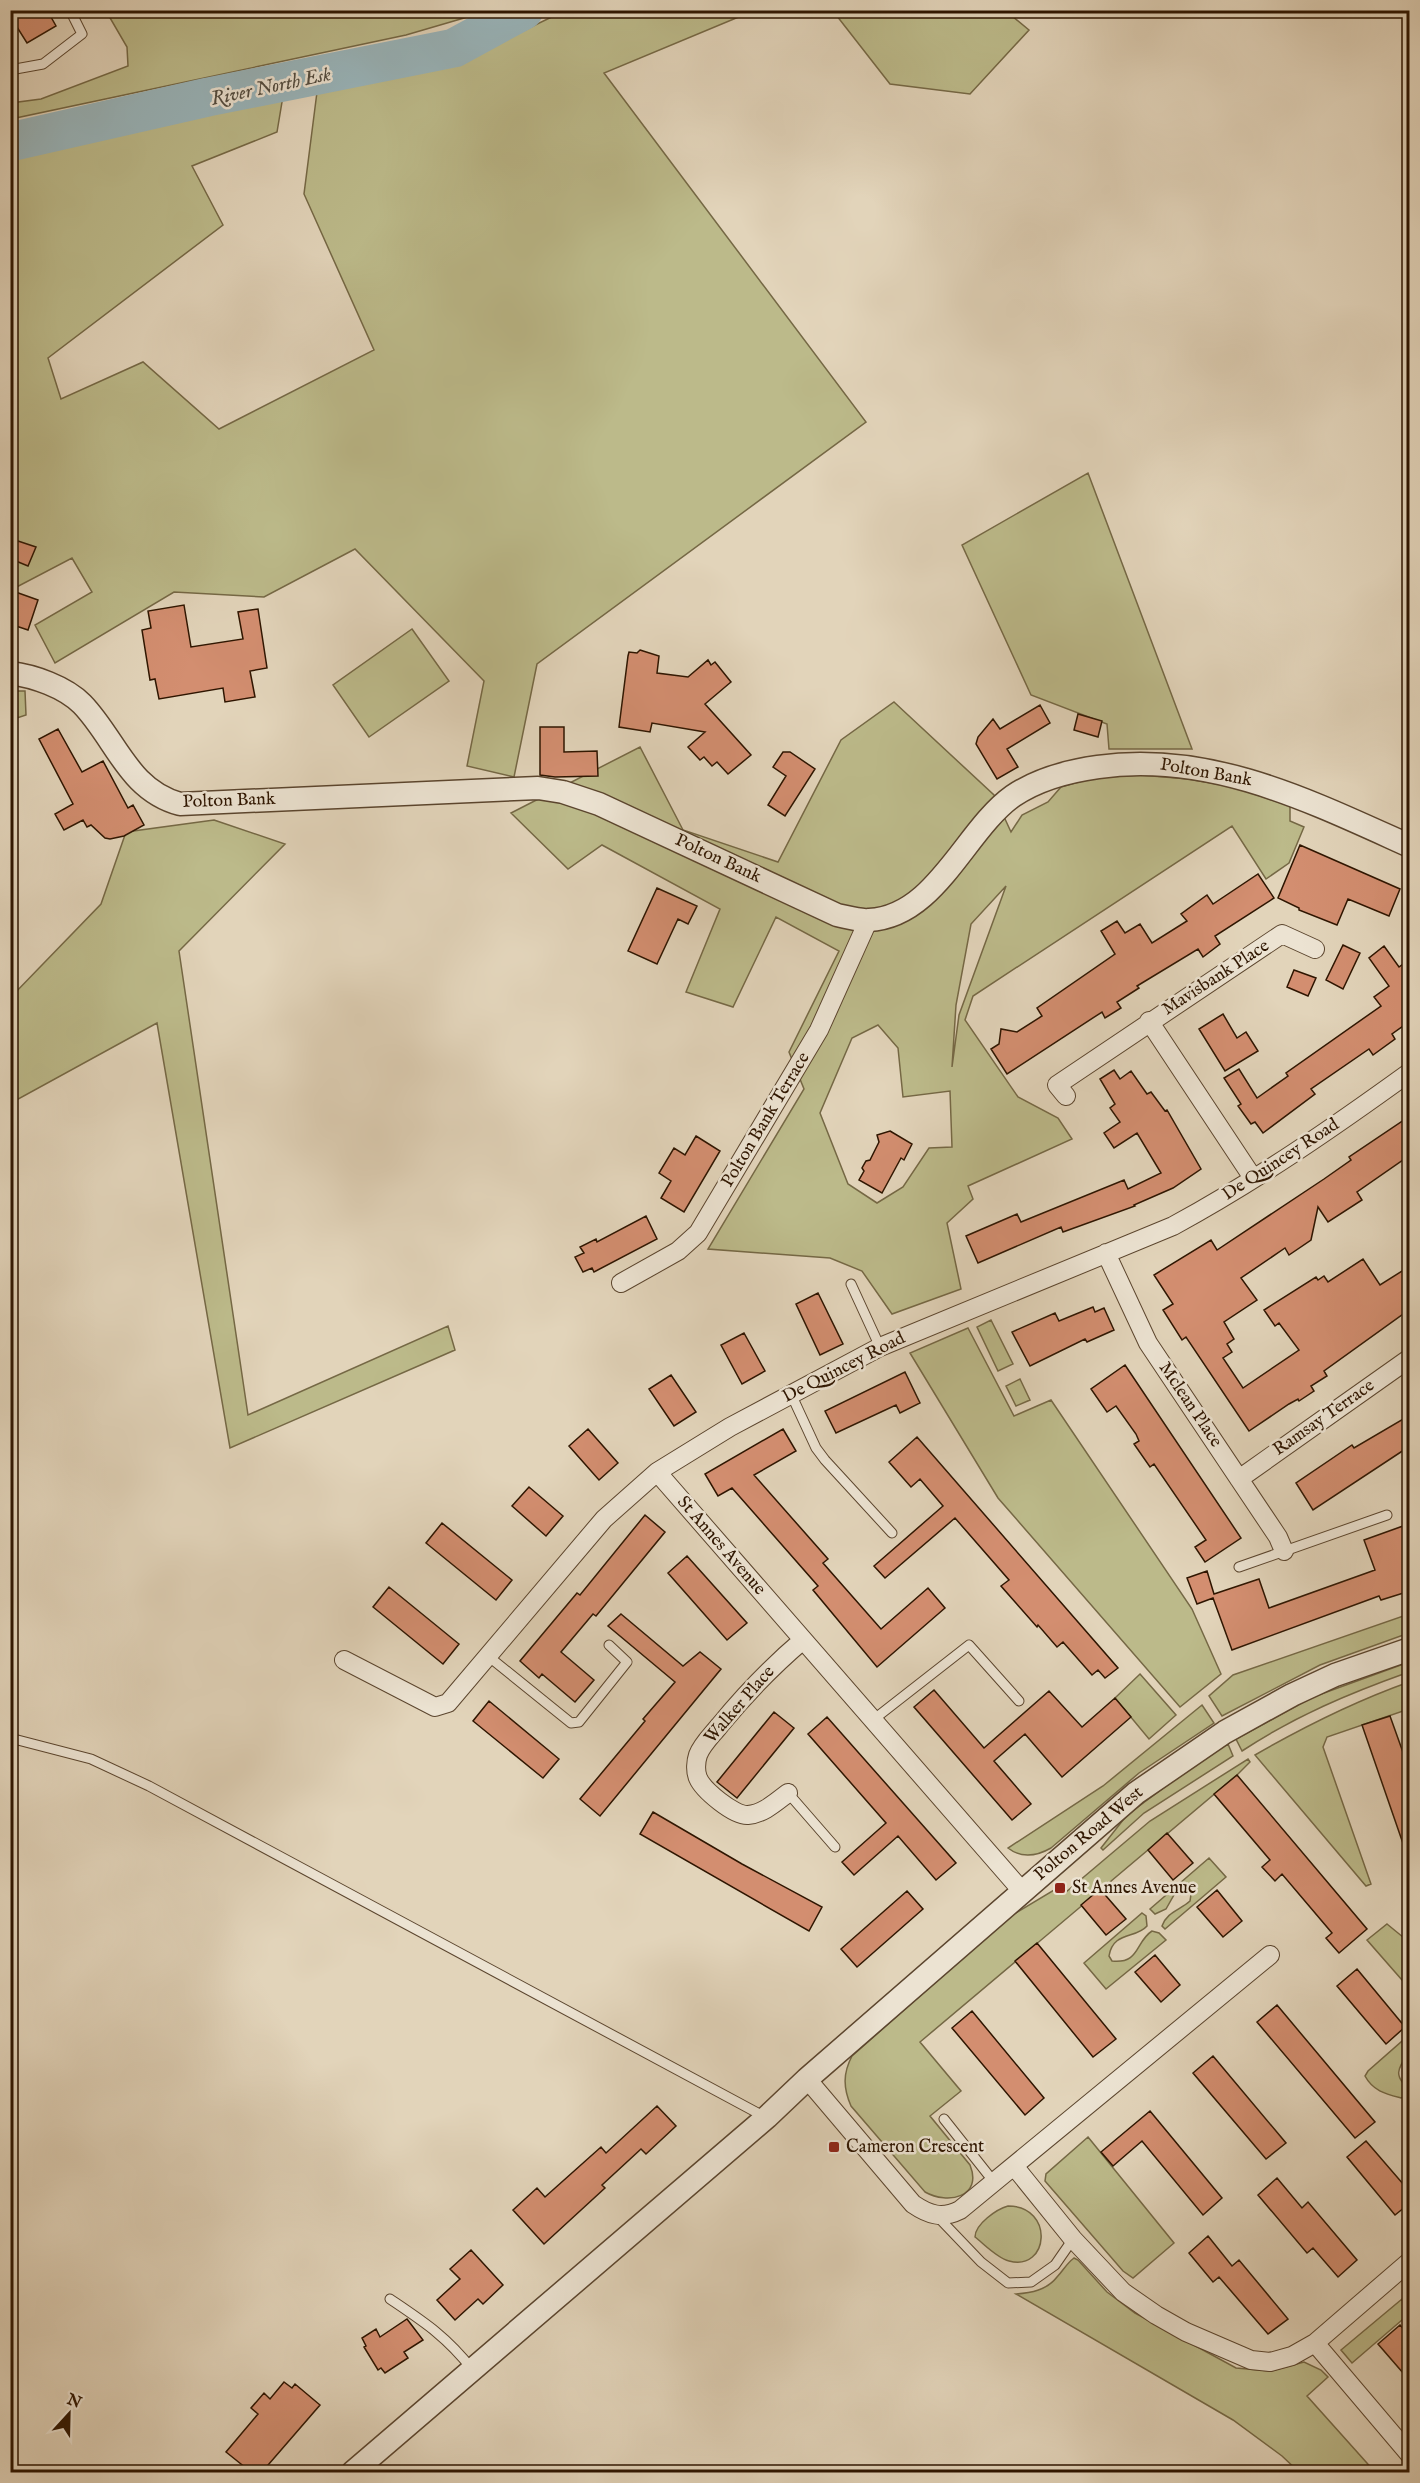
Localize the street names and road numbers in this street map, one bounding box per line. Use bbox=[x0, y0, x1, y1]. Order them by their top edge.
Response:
street label: Polton Bank bbox=[1158, 754, 1254, 792]
street label: Polton Bank bbox=[182, 788, 276, 814]
street label: Polton Bank bbox=[671, 829, 765, 889]
street label: Mavisbank Place bbox=[1158, 935, 1274, 1021]
street label: Polton Bank Terrace bbox=[717, 1048, 815, 1192]
street label: De Quincey Road bbox=[1218, 1113, 1344, 1206]
street label: De Quincey Road bbox=[779, 1327, 910, 1409]
street label: Mclean Place bbox=[1153, 1358, 1227, 1452]
street label: Ramsay Terrace bbox=[1269, 1375, 1379, 1461]
street label: St Annes Avenue bbox=[672, 1492, 770, 1600]
street label: Walker Place bbox=[700, 1661, 780, 1749]
street label: Polton Road West bbox=[1030, 1782, 1148, 1886]

